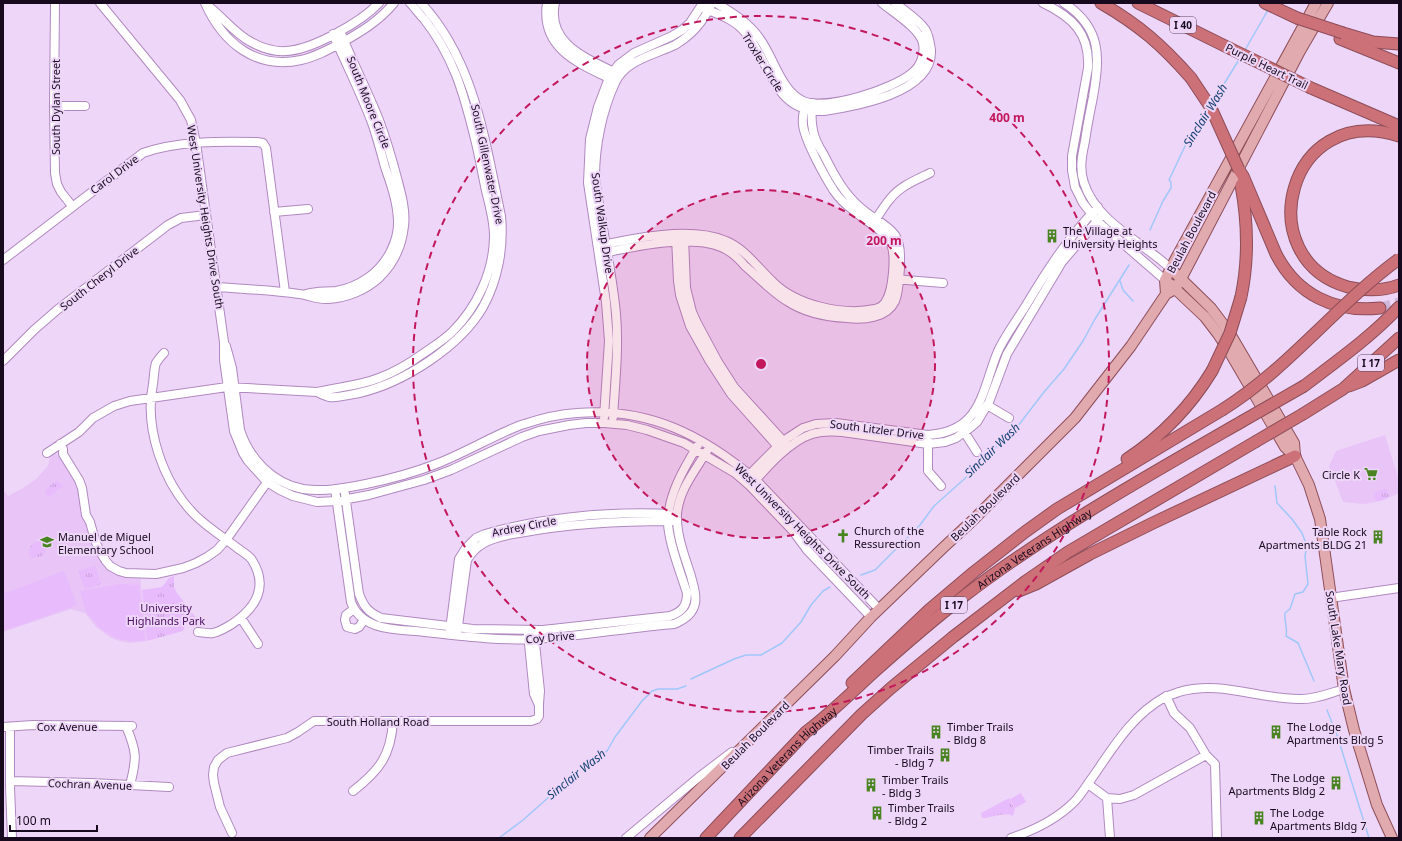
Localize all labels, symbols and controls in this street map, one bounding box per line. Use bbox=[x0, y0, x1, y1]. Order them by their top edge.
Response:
road number: I 40 bbox=[1170, 17, 1196, 33]
street label: Troxler Circle bbox=[739, 30, 787, 94]
street label: Purple Heart Trail bbox=[1223, 39, 1311, 93]
street label: South Moore Circle bbox=[344, 54, 394, 150]
street label: South Dylan Street bbox=[48, 59, 63, 155]
water label: Sinclair Wash bbox=[1179, 80, 1231, 150]
street label: South Gillenwater Drive bbox=[468, 103, 508, 225]
text: 400 m bbox=[989, 109, 1025, 126]
street label: West University Heights Drive South bbox=[184, 124, 228, 310]
street label: Carol Drive bbox=[87, 151, 141, 197]
street label: South Walkup Drive bbox=[589, 172, 617, 274]
street label: Beulah Boulevard bbox=[1163, 188, 1219, 276]
place label: The Village at University Heights bbox=[1063, 223, 1158, 251]
building icon: The Village at University Heights bbox=[1044, 228, 1060, 244]
text: 200 m bbox=[866, 232, 902, 249]
street label: South Cheryl Drive bbox=[57, 242, 141, 314]
road number: I 17 bbox=[1358, 355, 1384, 371]
centre of rings bbox=[754, 357, 768, 371]
street label: South Litzler Drive bbox=[829, 416, 925, 442]
water label: Sinclair Wash bbox=[960, 419, 1024, 481]
street label: West University Heights Drive South bbox=[732, 460, 874, 602]
supermarket icon: Circle K bbox=[1363, 466, 1379, 482]
place label: Circle K bbox=[1322, 467, 1360, 482]
street label: Beulah Boulevard bbox=[947, 470, 1023, 544]
street label: Arizona Veterans Highway bbox=[973, 504, 1094, 592]
street label: Ardrey Circle bbox=[490, 512, 558, 540]
place label: Church of the Ressurection bbox=[854, 523, 924, 551]
place label: Table Rock Apartments BLDG 21 bbox=[1259, 524, 1367, 552]
church icon: Church of the Ressurection bbox=[835, 528, 851, 544]
place label: Manuel de Miguel Elementary School bbox=[58, 529, 154, 557]
building icon: Table Rock Apartments BLDG 21 bbox=[1370, 529, 1386, 545]
school or university icon: Manuel de Miguel Elementary School bbox=[39, 534, 55, 550]
street label: South Lake Mary Road bbox=[1323, 590, 1355, 706]
road number: I 17 bbox=[941, 597, 967, 613]
park label: University Highlands Park bbox=[127, 600, 205, 628]
street label: Coy Drive bbox=[525, 627, 575, 647]
street label: Beulah Boulevard bbox=[717, 697, 793, 773]
street label: Arizona Veterans Highway bbox=[733, 703, 840, 809]
street label: South Holland Road bbox=[327, 714, 429, 729]
street label: Cox Avenue bbox=[37, 719, 97, 734]
place label: Timber Trails - Bldg 8 bbox=[947, 719, 1014, 747]
place label: The Lodge Apartments Bldg 5 bbox=[1287, 719, 1384, 747]
building icon: Timber Trails - Bldg 8 bbox=[928, 724, 944, 740]
building icon: The Lodge Apartments Bldg 5 bbox=[1268, 724, 1284, 740]
place label: Timber Trails - Bldg 7 bbox=[867, 742, 934, 770]
water label: Sinclair Wash bbox=[543, 745, 609, 803]
building icon: Timber Trails - Bldg 7 bbox=[937, 747, 953, 763]
place label: The Lodge Apartments Bldg 2 bbox=[1228, 770, 1325, 798]
place label: Timber Trails - Bldg 3 bbox=[882, 772, 949, 800]
street label: Cochran Avenue bbox=[48, 775, 132, 793]
building icon: The Lodge Apartments Bldg 2 bbox=[1328, 775, 1344, 791]
building icon: Timber Trails - Bldg 3 bbox=[863, 777, 879, 793]
place label: Timber Trails - Bldg 2 bbox=[888, 800, 955, 828]
building icon: Timber Trails - Bldg 2 bbox=[869, 805, 885, 821]
place label: The Lodge Apartments Bldg 7 bbox=[1270, 805, 1367, 833]
scale bar bbox=[10, 807, 97, 833]
building icon: The Lodge Apartments Bldg 7 bbox=[1251, 810, 1267, 826]
text: 100 m bbox=[16, 812, 51, 829]

